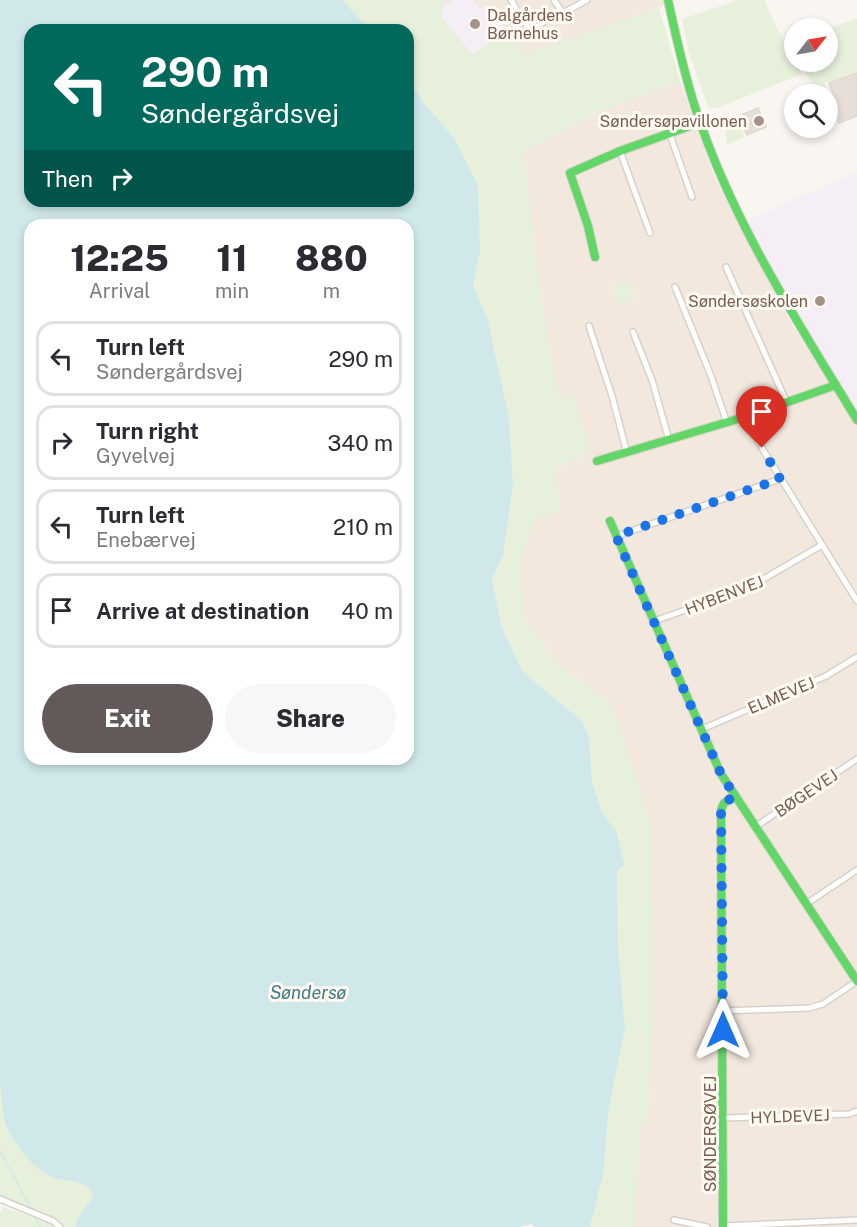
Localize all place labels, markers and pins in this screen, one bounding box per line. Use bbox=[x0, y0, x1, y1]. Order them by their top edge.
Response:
place label: Dalgårdens Børnehus bbox=[487, 6, 573, 43]
marker: Dalgårdens Børnehus bbox=[468, 17, 482, 31]
place label: Søndersøpavillonen bbox=[600, 112, 747, 131]
marker: Søndersøpavillonen bbox=[752, 114, 766, 128]
place label: Søndersøskolen bbox=[688, 292, 808, 311]
marker: Søndersøskolen bbox=[813, 294, 827, 308]
pin bbox=[736, 386, 787, 448]

